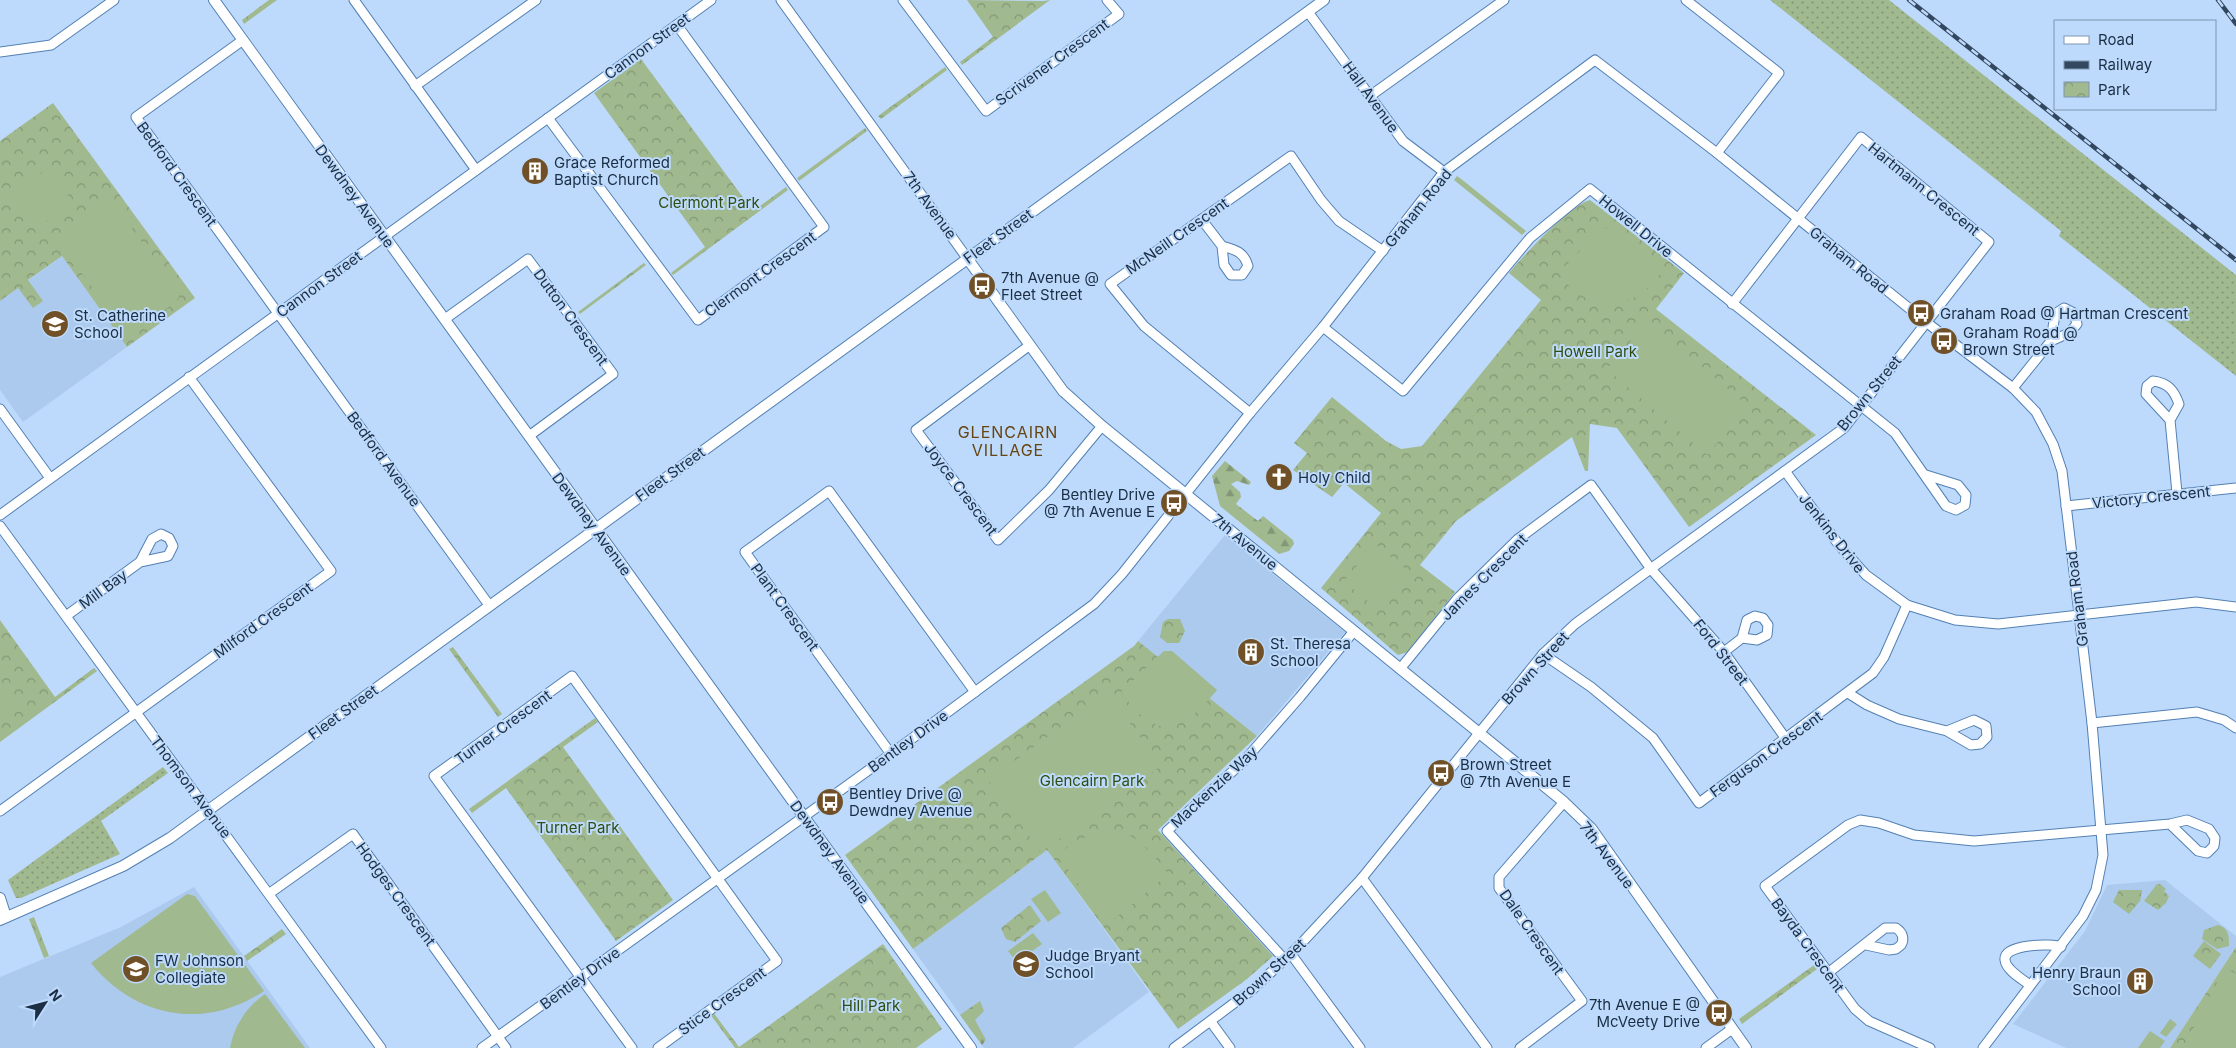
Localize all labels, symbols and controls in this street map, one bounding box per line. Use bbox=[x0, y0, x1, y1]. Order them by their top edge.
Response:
street label: Cannon Street bbox=[600, 8, 694, 84]
street label: Scrivener Crescent bbox=[991, 14, 1113, 110]
legend bbox=[2054, 20, 2216, 110]
text: Road bbox=[2098, 30, 2134, 49]
text: Railway bbox=[2098, 55, 2153, 74]
street label: Hall Avenue bbox=[1339, 58, 1403, 136]
text: Park bbox=[2098, 80, 2131, 99]
street label: Bedford Crescent bbox=[133, 118, 221, 230]
street label: Hartmann Crescent bbox=[1864, 138, 1984, 240]
street label: Dewdney Avenue bbox=[311, 141, 399, 251]
place label: Grace Reformed Baptist Church bbox=[554, 153, 670, 189]
building icon: Grace Reformed Baptist Church bbox=[520, 156, 550, 186]
street label: Graham Road bbox=[1380, 165, 1456, 251]
street label: 7th Avenue bbox=[899, 167, 961, 243]
street label: Howell Drive bbox=[1595, 191, 1677, 261]
park label: Clermont Park bbox=[658, 193, 760, 212]
street label: McNeill Crescent bbox=[1122, 193, 1232, 279]
street label: Fleet Street bbox=[959, 204, 1037, 268]
street label: Graham Road bbox=[1806, 222, 1892, 298]
street label: Clermont Crescent bbox=[700, 227, 820, 321]
street label: Cannon Street bbox=[272, 246, 366, 322]
street label: Dutton Crescent bbox=[529, 265, 613, 369]
place label: 7th Avenue @ Fleet Street bbox=[1001, 268, 1099, 304]
bus stop icon: 7th Avenue @ Fleet Street bbox=[967, 271, 997, 301]
bus stop icon: Graham Road @ Hartman Crescent bbox=[1906, 298, 1936, 328]
place label: Graham Road @ Hartman Crescent bbox=[1940, 304, 2188, 323]
place label: St. Catherine School bbox=[74, 306, 166, 342]
school or university icon: St. Catherine School bbox=[40, 309, 70, 339]
place label: Graham Road @ Brown Street bbox=[1963, 323, 2078, 359]
bus stop icon: Graham Road @ Brown Street bbox=[1929, 326, 1959, 356]
park label: Howell Park bbox=[1553, 342, 1638, 361]
street label: Brown Street bbox=[1833, 351, 1905, 435]
street label: Bedford Avenue bbox=[343, 408, 425, 510]
district label: GLENCAIRN VILLAGE bbox=[958, 422, 1058, 460]
street label: Joyce Crescent bbox=[920, 439, 1002, 539]
street label: Fleet Street bbox=[631, 442, 709, 506]
church icon: Holy Child bbox=[1264, 462, 1294, 492]
place label: Holy Child bbox=[1298, 468, 1371, 487]
street label: Dewdney Avenue bbox=[548, 469, 636, 579]
street label: Victory Crescent bbox=[2091, 481, 2211, 513]
place label: Bentley Drive @ 7th Avenue E bbox=[1044, 485, 1155, 521]
bus stop icon: Bentley Drive @ 7th Avenue E bbox=[1159, 488, 1189, 518]
street label: Jenkins Drive bbox=[1795, 489, 1869, 577]
street label: 7th Avenue bbox=[1208, 510, 1282, 574]
street label: James Crescent bbox=[1437, 530, 1531, 624]
street label: Graham Road bbox=[2062, 550, 2092, 648]
street label: Plant Crescent bbox=[747, 559, 823, 655]
street label: Mill Bay bbox=[75, 565, 131, 613]
street label: Milford Crescent bbox=[210, 578, 316, 662]
street label: Ford Street bbox=[1689, 615, 1753, 689]
street label: Brown Street bbox=[1497, 628, 1573, 708]
place label: St. Theresa School bbox=[1270, 634, 1351, 670]
building icon: St. Theresa School bbox=[1236, 637, 1266, 667]
street label: Fleet Street bbox=[304, 680, 382, 744]
street label: Turner Crescent bbox=[451, 685, 555, 768]
street label: Bentley Drive bbox=[864, 706, 952, 776]
street label: Ferguson Crescent bbox=[1706, 707, 1826, 801]
street label: Thomson Avenue bbox=[146, 732, 236, 842]
street label: Mackenzie Way bbox=[1167, 742, 1262, 832]
place label: Brown Street @ 7th Avenue E bbox=[1460, 755, 1571, 791]
bus stop icon: Brown Street @ 7th Avenue E bbox=[1426, 758, 1456, 788]
park label: Glencairn Park bbox=[1040, 771, 1145, 790]
place label: Bentley Drive @ Dewdney Avenue bbox=[849, 784, 972, 820]
bus stop icon: Bentley Drive @ Dewdney Avenue bbox=[815, 787, 845, 817]
street label: Dewdney Avenue bbox=[786, 797, 874, 907]
park label: Turner Park bbox=[537, 818, 620, 837]
street label: 7th Avenue bbox=[1576, 818, 1638, 892]
street label: Hodges Crescent bbox=[352, 838, 440, 950]
street label: Dale Crescent bbox=[1496, 886, 1568, 978]
street label: Bayda Crescent bbox=[1767, 894, 1849, 996]
street label: Brown Street bbox=[1229, 934, 1309, 1010]
street label: Bentley Drive bbox=[536, 943, 624, 1013]
place label: Judge Bryant School bbox=[1045, 946, 1140, 982]
school or university icon: Judge Bryant School bbox=[1011, 949, 1041, 979]
place label: FW Johnson Collegiate bbox=[155, 951, 244, 987]
school or university icon: FW Johnson Collegiate bbox=[121, 954, 151, 984]
street label: Stice Crescent bbox=[674, 963, 770, 1039]
place label: Henry Braun School bbox=[2032, 963, 2121, 999]
building icon: Henry Braun School bbox=[2125, 966, 2155, 996]
north arrow bbox=[20, 978, 70, 1028]
text: N bbox=[46, 986, 66, 1004]
place label: 7th Avenue E @ McVeety Drive bbox=[1589, 995, 1700, 1031]
park label: Hill Park bbox=[842, 996, 901, 1015]
bus stop icon: 7th Avenue E @ McVeety Drive bbox=[1704, 998, 1734, 1028]

